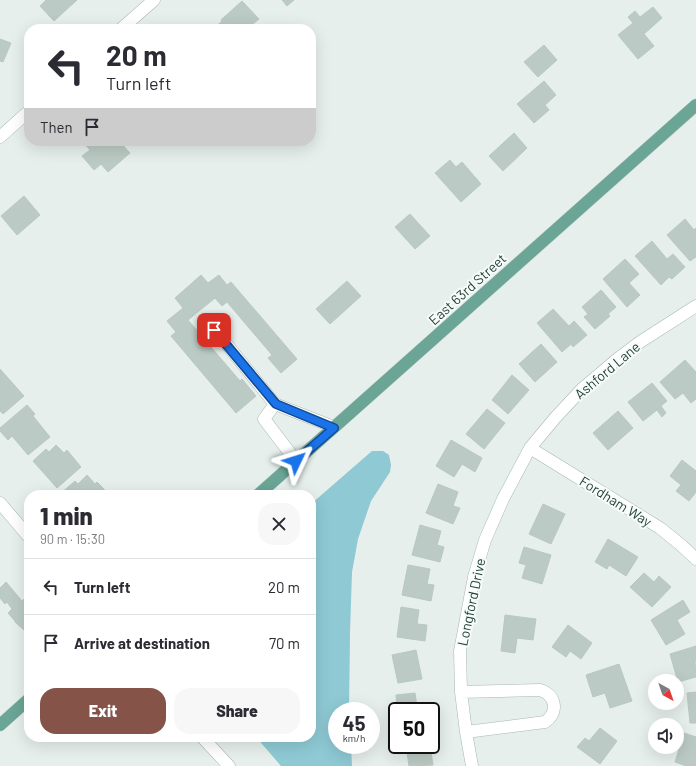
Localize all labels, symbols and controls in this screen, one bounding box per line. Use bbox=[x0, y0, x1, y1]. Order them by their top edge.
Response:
text: 20 m bbox=[106, 38, 167, 72]
icon: left bbox=[40, 40, 92, 92]
text: Turn left bbox=[106, 72, 172, 94]
icon: arrive bbox=[81, 116, 103, 138]
text: Then bbox=[40, 118, 73, 136]
street label: East 63rd Street bbox=[425, 250, 509, 328]
pin bbox=[197, 313, 231, 347]
icon: arrive bbox=[203, 319, 225, 341]
street label: Ashford Lane bbox=[571, 338, 643, 402]
position arrow bbox=[275, 440, 317, 482]
street label: Fordham Way bbox=[577, 472, 656, 530]
text: 1 min bbox=[40, 501, 93, 530]
button: close bbox=[258, 503, 300, 545]
text: 90 m · 15:30 bbox=[40, 531, 105, 547]
street label: Longford Drive bbox=[453, 557, 489, 647]
icon: left bbox=[40, 576, 62, 598]
text: Turn left bbox=[74, 578, 130, 596]
text: 20 m bbox=[268, 578, 300, 596]
icon: arrive bbox=[40, 632, 62, 654]
text: Arrive at destination bbox=[74, 634, 210, 652]
text: 70 m bbox=[269, 634, 300, 652]
north arrow bbox=[648, 674, 684, 710]
map controls bbox=[648, 674, 684, 754]
button: Exit bbox=[40, 688, 166, 734]
button: Share bbox=[174, 688, 300, 734]
speed limit sign: 50 bbox=[388, 702, 440, 754]
text: 45 bbox=[343, 711, 365, 735]
button: sound bbox=[648, 718, 684, 754]
text: km/h bbox=[343, 732, 365, 744]

